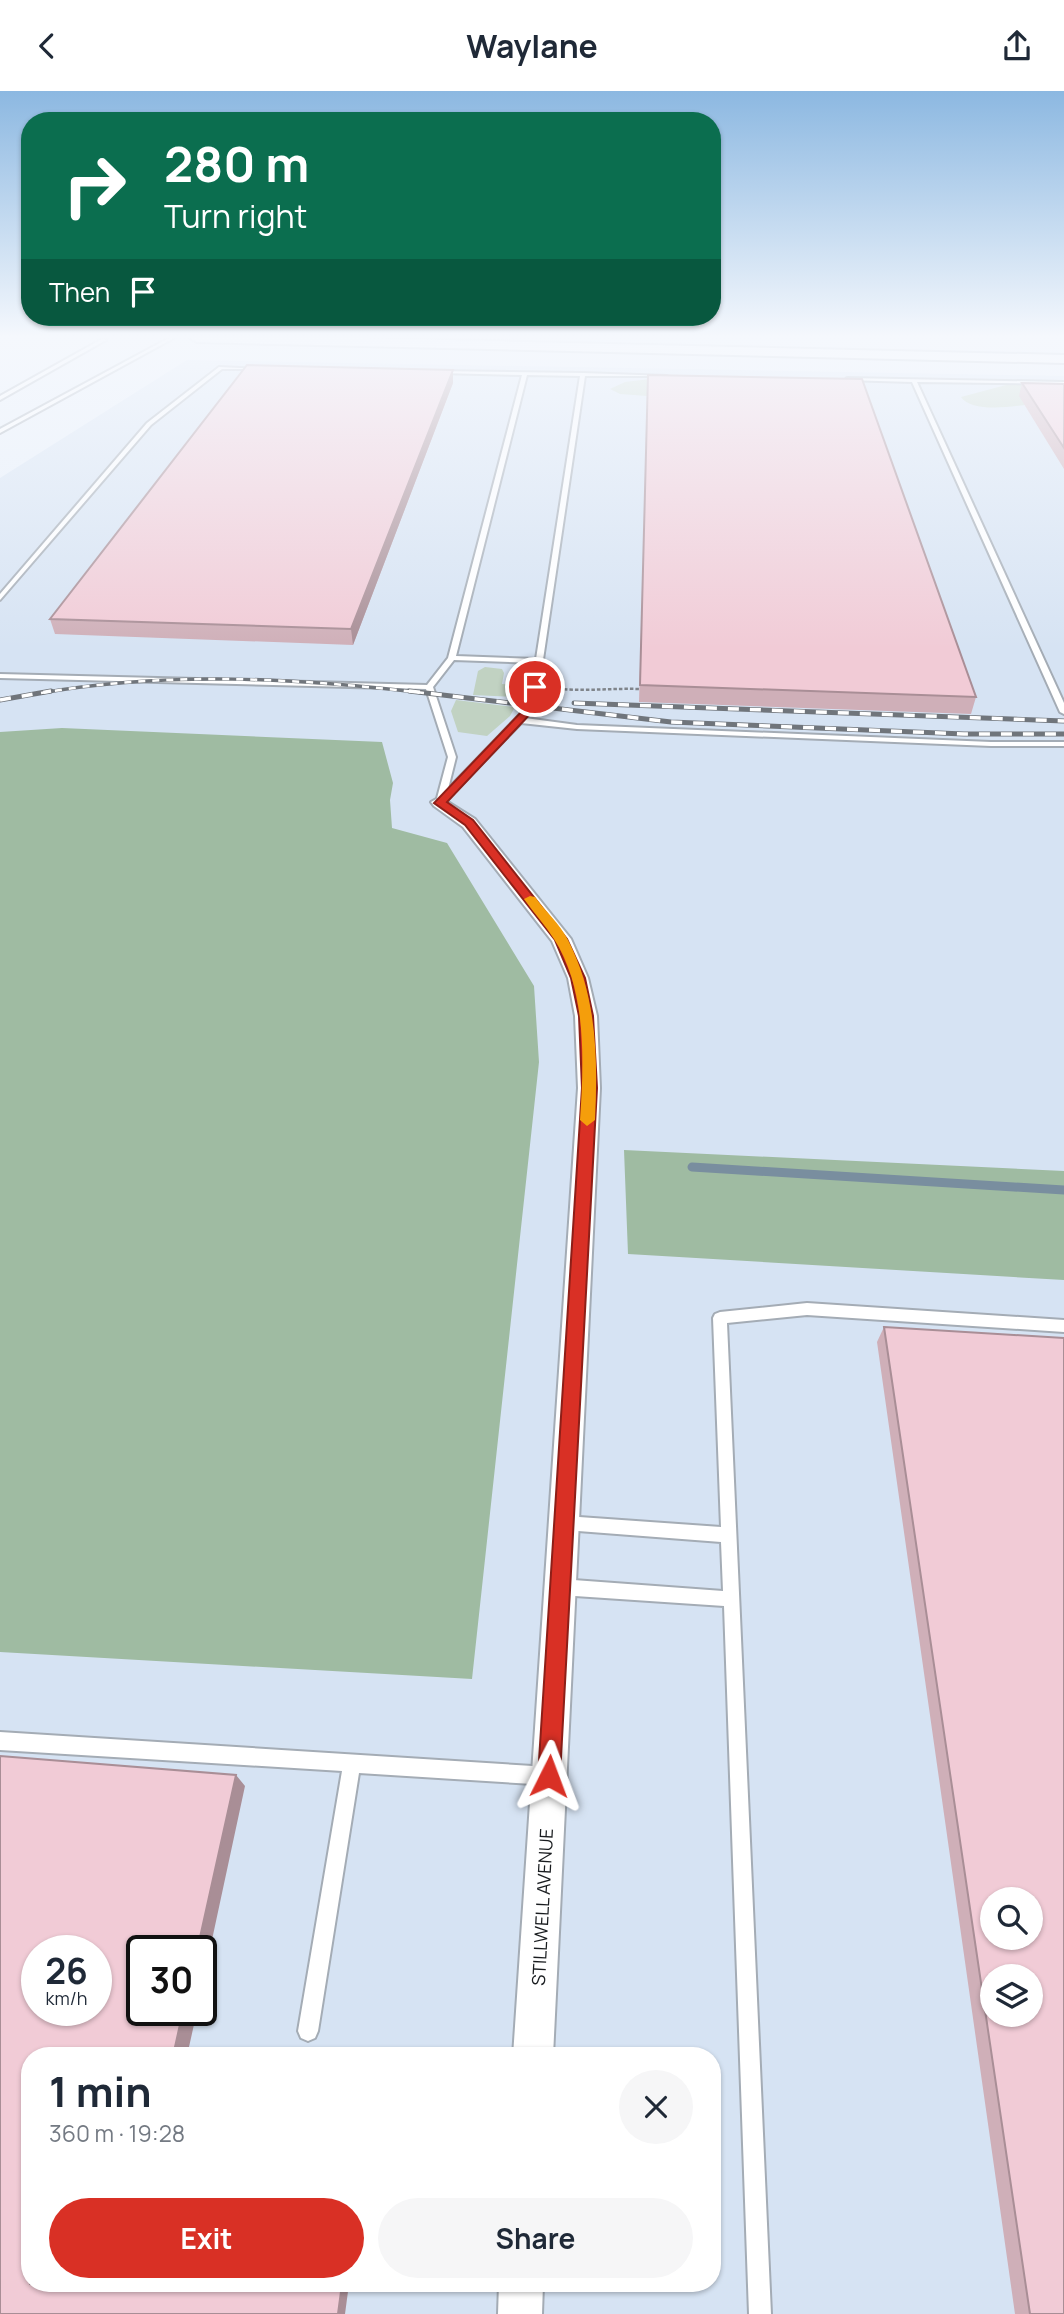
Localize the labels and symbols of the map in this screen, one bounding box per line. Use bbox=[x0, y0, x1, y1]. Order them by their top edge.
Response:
pin bbox=[505, 657, 565, 717]
position arrow bbox=[512, 1739, 586, 1813]
street label: STILLWELL AVENUE bbox=[526, 1828, 558, 1986]
speed limit sign: 30 bbox=[126, 1935, 217, 2026]

